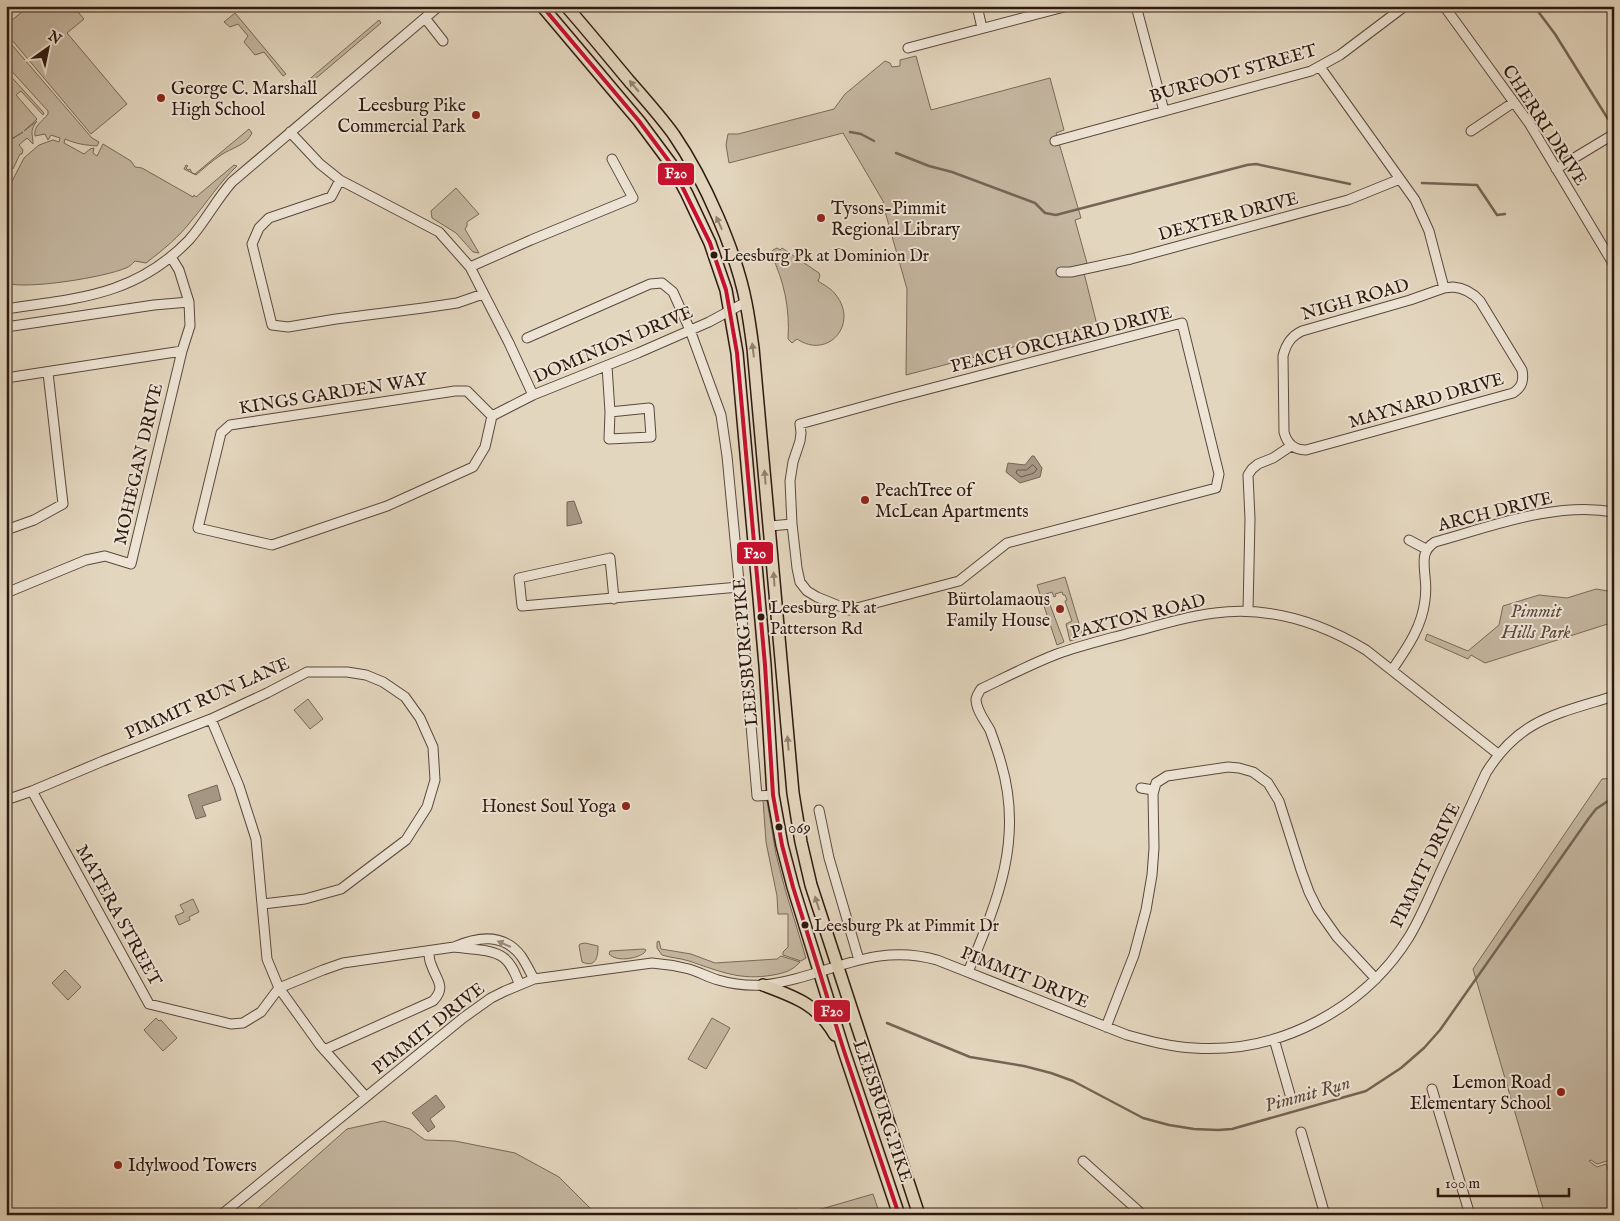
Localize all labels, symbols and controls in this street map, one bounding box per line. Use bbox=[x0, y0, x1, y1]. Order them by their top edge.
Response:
north arrow bbox=[22, 22, 72, 72]
text: N bbox=[44, 27, 65, 49]
street label: BURFOOT STREET bbox=[1147, 40, 1320, 109]
street label: CHERRI DRIVE bbox=[1496, 61, 1591, 191]
place label: George C. Marshall High School bbox=[171, 78, 317, 122]
one-way arrow bbox=[629, 80, 640, 92]
marker: George C. Marshall High School bbox=[155, 92, 167, 104]
place label: Leesburg Pike Commercial Park bbox=[337, 95, 466, 139]
marker: Leesburg Pike Commercial Park bbox=[470, 109, 482, 121]
line badge: F20 bbox=[657, 162, 695, 186]
text: F20 bbox=[665, 165, 687, 183]
street label: DEXTER DRIVE bbox=[1156, 188, 1301, 247]
place label: Tysons-Pimmit Regional Library bbox=[831, 198, 960, 242]
marker: Tysons-Pimmit Regional Library bbox=[815, 212, 827, 224]
one-way arrow bbox=[715, 216, 723, 230]
place label: Leesburg Pk at Dominion Dr bbox=[723, 246, 930, 267]
marker: Leesburg Pk at Dominion Dr bbox=[709, 250, 719, 260]
street label: NIGH ROAD bbox=[1299, 274, 1412, 327]
street label: DOMINION DRIVE bbox=[530, 301, 697, 389]
street label: PEACH ORCHARD DRIVE bbox=[948, 302, 1174, 379]
one-way arrow bbox=[749, 341, 757, 357]
street label: KINGS GARDEN WAY bbox=[237, 368, 430, 421]
street label: MAYNARD DRIVE bbox=[1346, 368, 1507, 435]
street label: MOHEGAN DRIVE bbox=[110, 381, 169, 547]
one-way arrow bbox=[761, 469, 769, 485]
place label: PeachTree of McLean Apartments bbox=[875, 480, 1029, 524]
street label: ARCH DRIVE bbox=[1435, 487, 1555, 538]
marker: PeachTree of McLean Apartments bbox=[859, 494, 871, 506]
line badge: F20 bbox=[736, 541, 774, 565]
text: F20 bbox=[744, 545, 766, 563]
one-way arrow bbox=[770, 571, 778, 587]
street label: LEESBURG PIKE bbox=[729, 577, 764, 727]
place label: Bürtolamaous Family House bbox=[946, 589, 1050, 633]
street label: PAXTON ROAD bbox=[1068, 590, 1208, 645]
place label: Leesburg Pk at Patterson Rd bbox=[770, 598, 877, 640]
park label: Pimmit Hills Park bbox=[1501, 601, 1570, 645]
marker: Bürtolamaous Family House bbox=[1054, 603, 1066, 615]
marker: Leesburg Pk at Patterson Rd bbox=[756, 612, 766, 622]
street label: PIMMIT RUN LANE bbox=[122, 653, 293, 746]
one-way arrow bbox=[784, 735, 792, 751]
place label: Honest Soul Yoga bbox=[481, 796, 616, 819]
street label: PIMMIT DRIVE bbox=[1386, 799, 1467, 932]
marker: Honest Soul Yoga bbox=[620, 800, 632, 812]
place label: 069 bbox=[788, 818, 811, 839]
marker: 069 bbox=[774, 822, 784, 832]
street label: MATERA STREET bbox=[69, 841, 166, 990]
one-way arrow bbox=[813, 895, 821, 910]
place label: Leesburg Pk at Pimmit Dr bbox=[814, 916, 1000, 937]
marker: Leesburg Pk at Pimmit Dr bbox=[800, 920, 810, 930]
one-way arrow bbox=[497, 939, 511, 947]
street label: PIMMIT DRIVE bbox=[957, 942, 1092, 1015]
street label: PIMMIT DRIVE bbox=[368, 978, 490, 1080]
line badge: F20 bbox=[813, 999, 851, 1023]
text: F20 bbox=[821, 1003, 843, 1021]
street label: LEESBURG PIKE bbox=[846, 1037, 917, 1186]
water label: Pimmit Run bbox=[1262, 1071, 1353, 1119]
place label: Lemon Road Elementary School bbox=[1410, 1072, 1551, 1116]
marker: Lemon Road Elementary School bbox=[1555, 1086, 1567, 1098]
place label: Idylwood Towers bbox=[128, 1155, 257, 1178]
marker: Idylwood Towers bbox=[112, 1159, 124, 1171]
scale bar bbox=[1438, 1166, 1569, 1198]
text: 100 m bbox=[1445, 1174, 1481, 1193]

